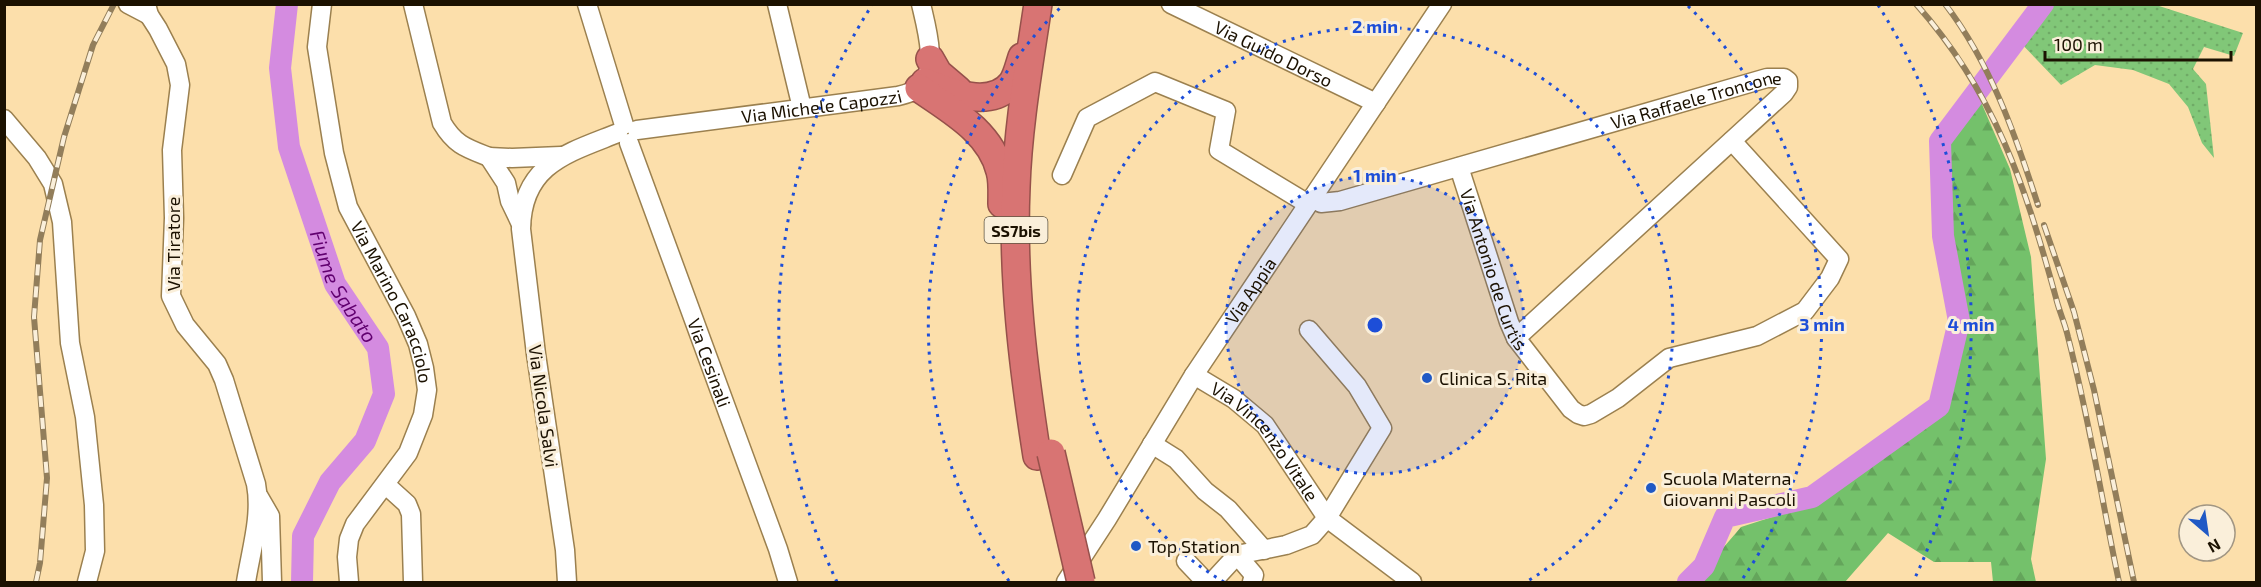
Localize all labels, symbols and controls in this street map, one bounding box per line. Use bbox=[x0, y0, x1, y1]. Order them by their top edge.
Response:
text: 2 min bbox=[1352, 15, 1398, 37]
street label: Via Guido Dorso bbox=[1211, 16, 1336, 91]
scale bar bbox=[2045, 24, 2231, 62]
text: 100 m bbox=[2054, 33, 2103, 55]
street label: Via Raffaele Troncone bbox=[1608, 66, 1782, 133]
street label: Via Michele Capozzi bbox=[740, 84, 904, 127]
text: 1 min bbox=[1353, 164, 1397, 186]
street label: Via Antonio de Curtis bbox=[1456, 186, 1532, 354]
street label: Via Tiratore bbox=[162, 197, 184, 291]
street label: Via Marino Caracciolo bbox=[346, 217, 437, 384]
road number: SS7bis bbox=[984, 217, 1048, 243]
water label: Fiume Sabato bbox=[306, 227, 383, 347]
street label: Via Appia bbox=[1220, 253, 1281, 328]
text: 3 min bbox=[1799, 313, 1845, 335]
text: 4 min bbox=[1948, 313, 1995, 335]
street label: Via Cesinali bbox=[683, 315, 736, 410]
centre of rings bbox=[1365, 315, 1385, 335]
street label: Via Nicola Salvi bbox=[525, 343, 563, 469]
place label: Clinica S. Rita bbox=[1439, 367, 1547, 389]
marker: Clinica S. Rita bbox=[1420, 371, 1434, 385]
street label: Via Vincenzo Vitale bbox=[1207, 377, 1323, 505]
place label: Scuola Materna Giovanni Pascoli bbox=[1663, 467, 1796, 510]
marker: Scuola Materna Giovanni Pascoli bbox=[1644, 481, 1658, 495]
north arrow bbox=[2177, 503, 2237, 563]
place label: Top Station bbox=[1148, 535, 1240, 557]
text: N bbox=[2205, 535, 2224, 558]
marker: Top Station bbox=[1129, 539, 1143, 553]

